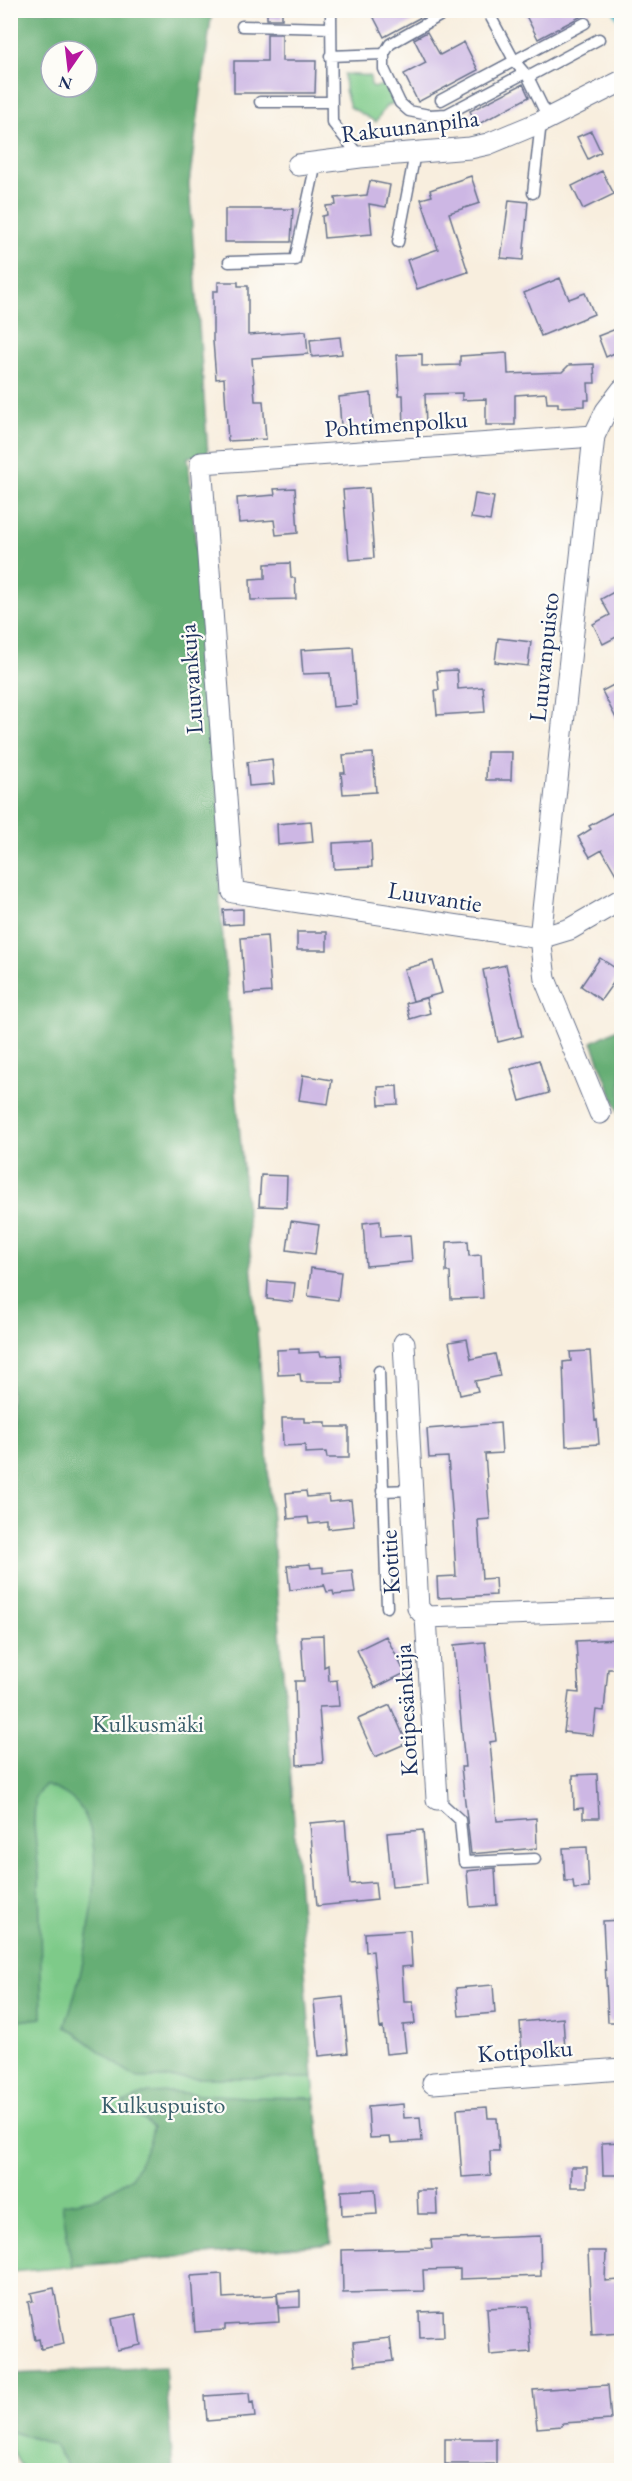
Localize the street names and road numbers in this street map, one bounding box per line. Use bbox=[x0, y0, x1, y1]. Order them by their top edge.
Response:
street label: Rakuunanpiha bbox=[339, 102, 481, 149]
street label: Pohtimenpolku bbox=[323, 403, 469, 444]
street label: Luuvanpuisto bbox=[521, 591, 566, 723]
street label: Luuvankuja bbox=[171, 622, 210, 735]
street label: Luuvantie bbox=[386, 874, 484, 919]
street label: Kotitie bbox=[372, 1529, 407, 1595]
street label: Kotipesänkuja bbox=[387, 1643, 424, 1777]
street label: Kotipolku bbox=[476, 2032, 574, 2069]

